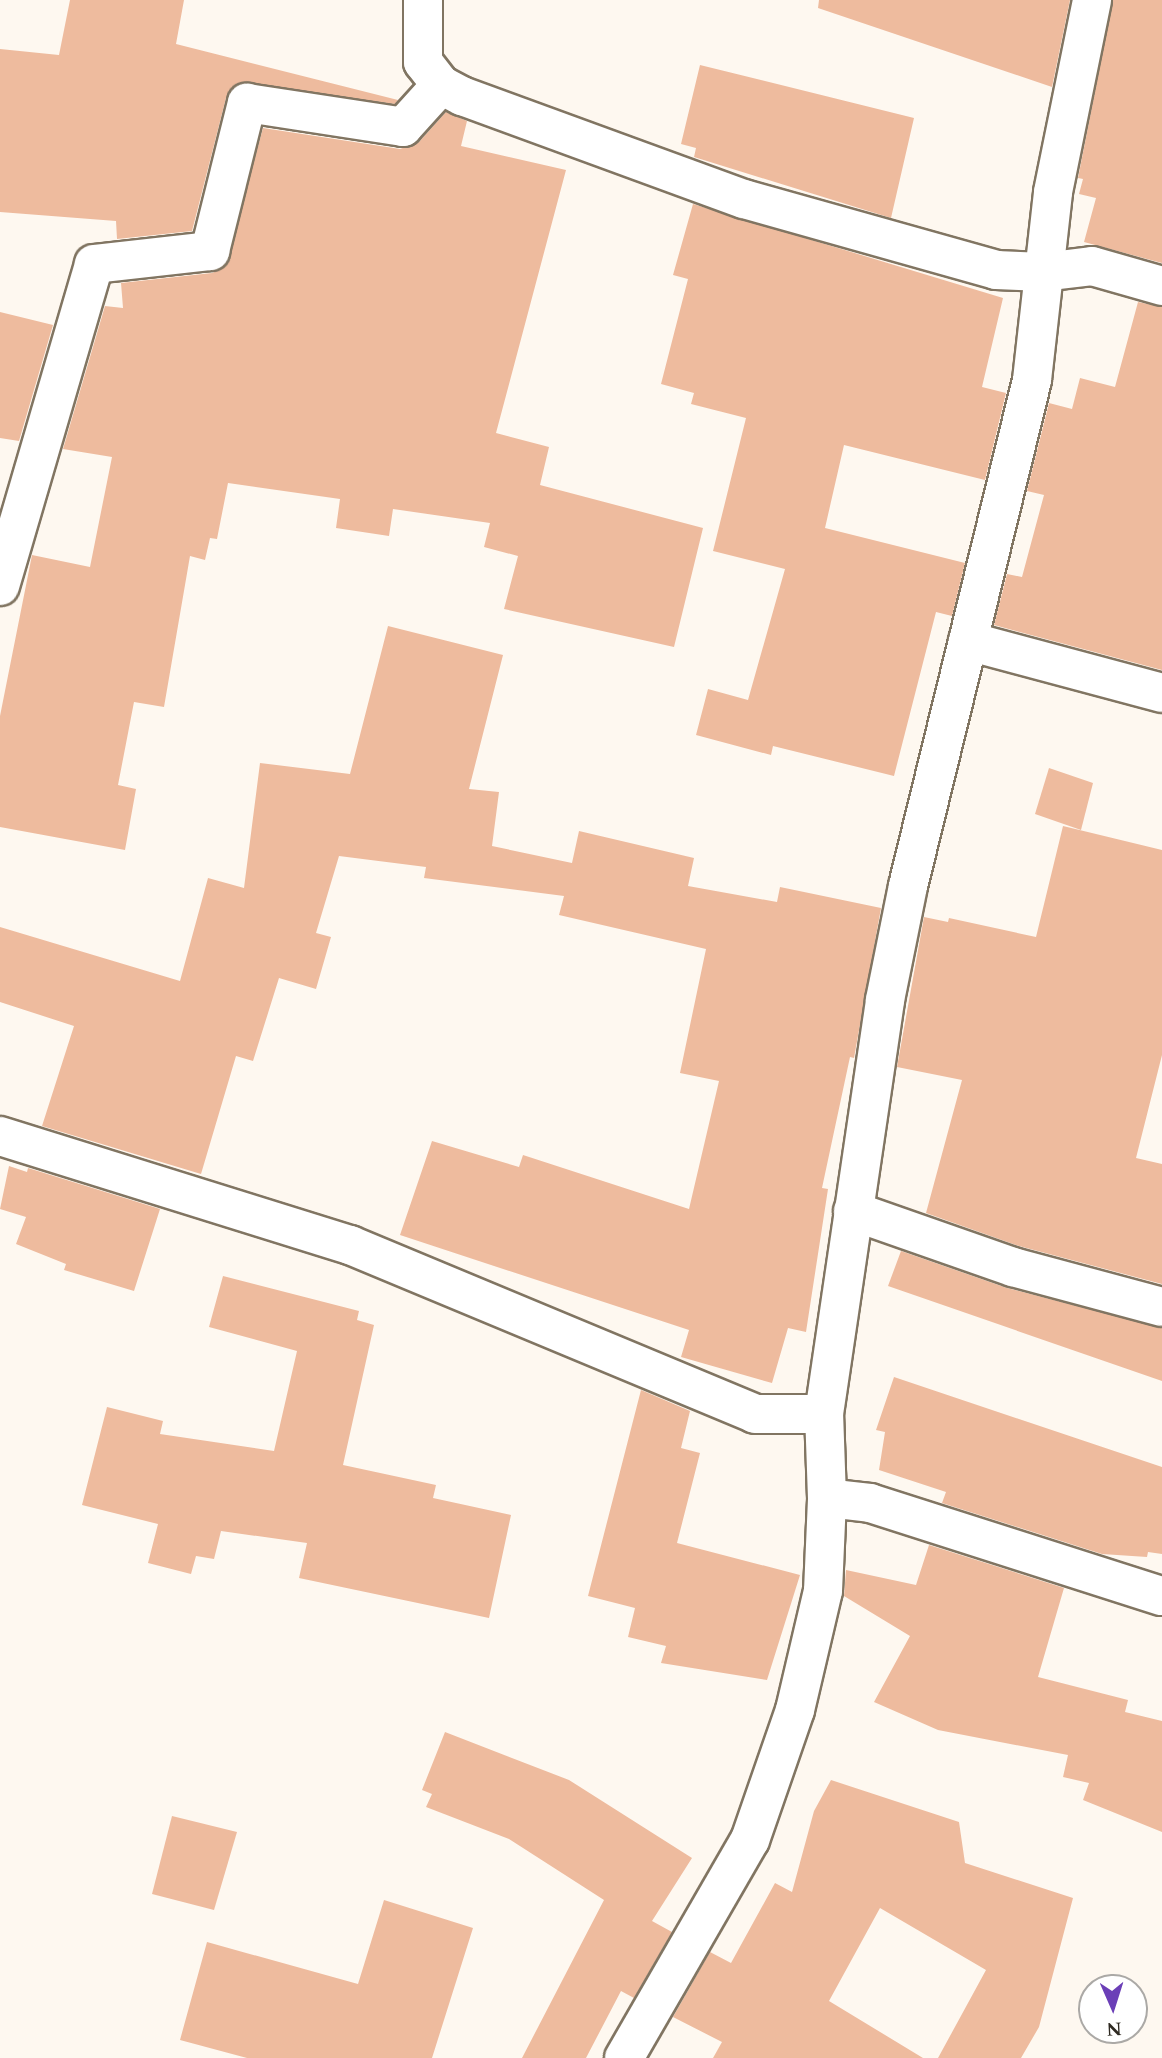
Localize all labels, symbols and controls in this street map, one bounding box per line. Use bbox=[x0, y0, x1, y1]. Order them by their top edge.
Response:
north arrow bbox=[1078, 1974, 1148, 2044]
text: N bbox=[1106, 2014, 1123, 2043]

